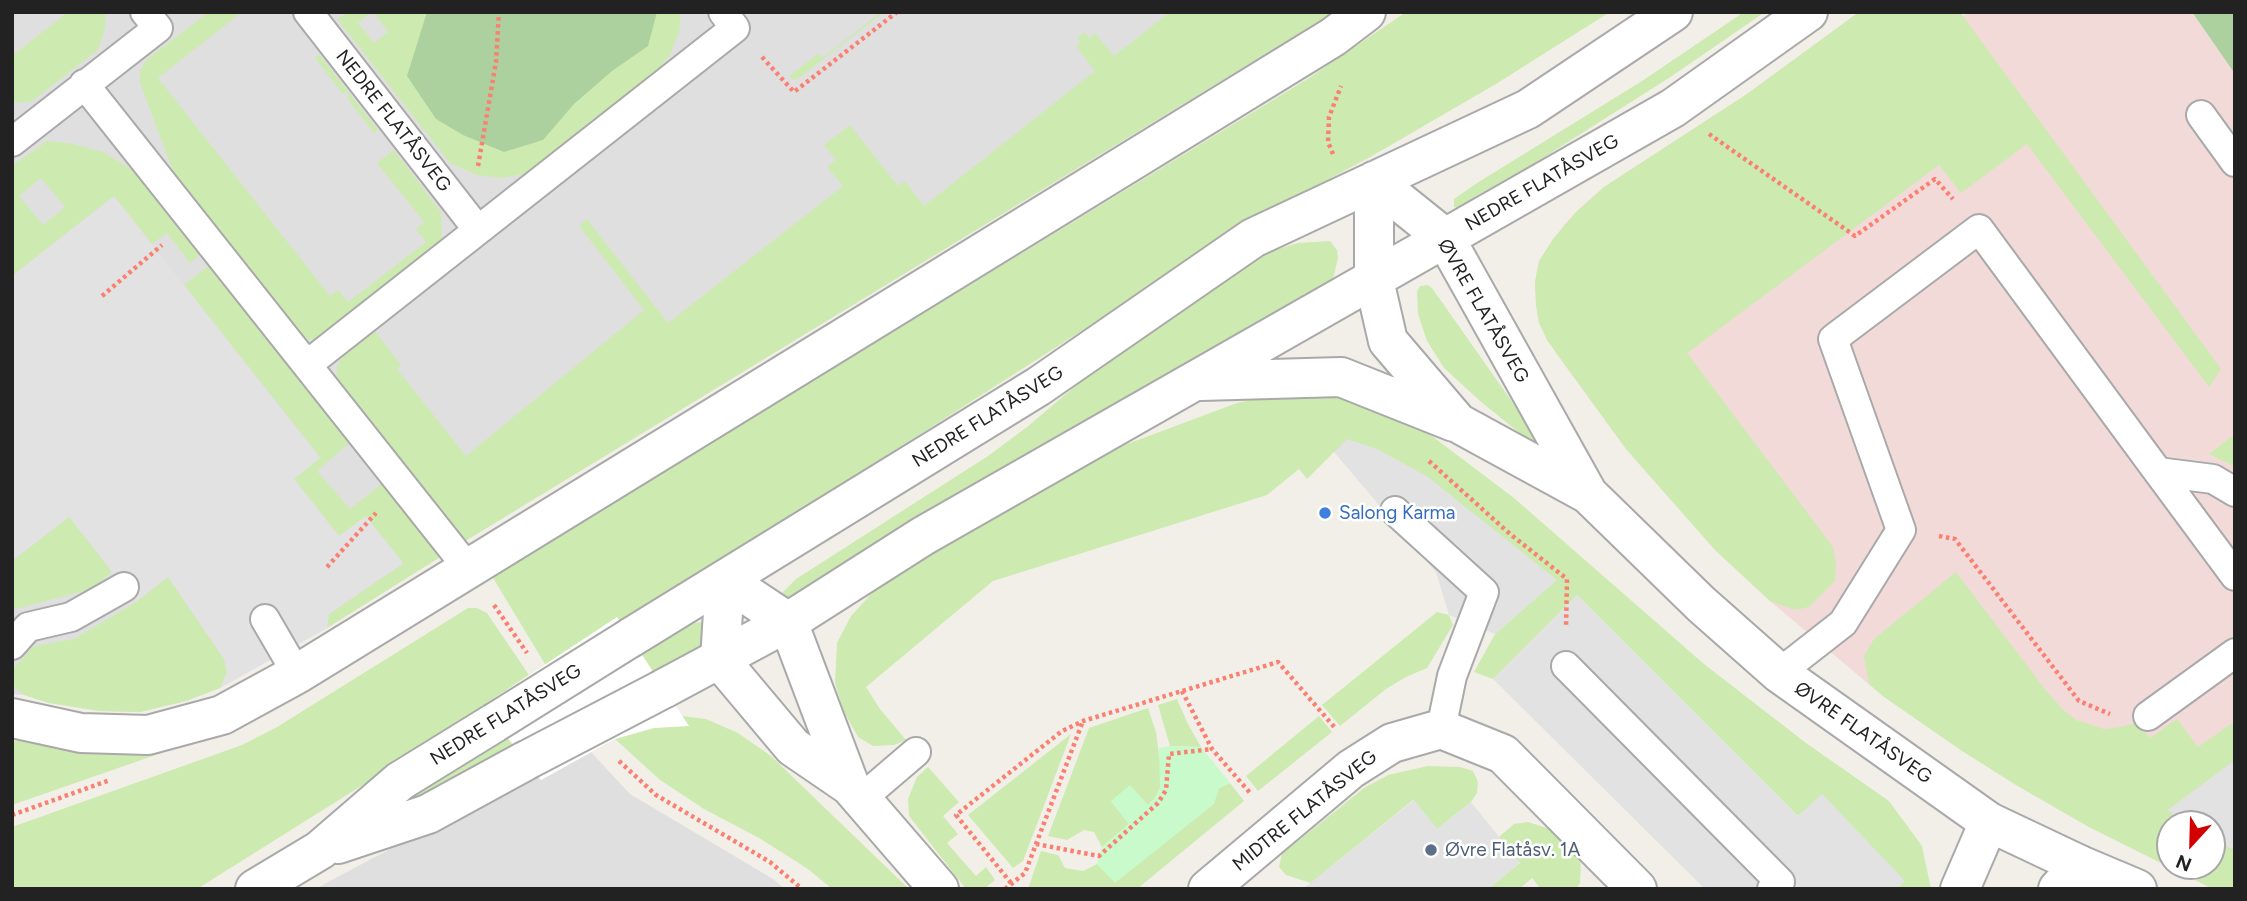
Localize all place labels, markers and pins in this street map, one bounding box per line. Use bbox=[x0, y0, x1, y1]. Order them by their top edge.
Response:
place label: Salong Karma bbox=[1339, 502, 1455, 524]
marker: Salong Karma bbox=[1317, 505, 1333, 521]
place label: Øvre Flatåsv. 1A bbox=[1445, 839, 1580, 861]
marker: Øvre Flatåsv. 1A bbox=[1423, 842, 1439, 858]

